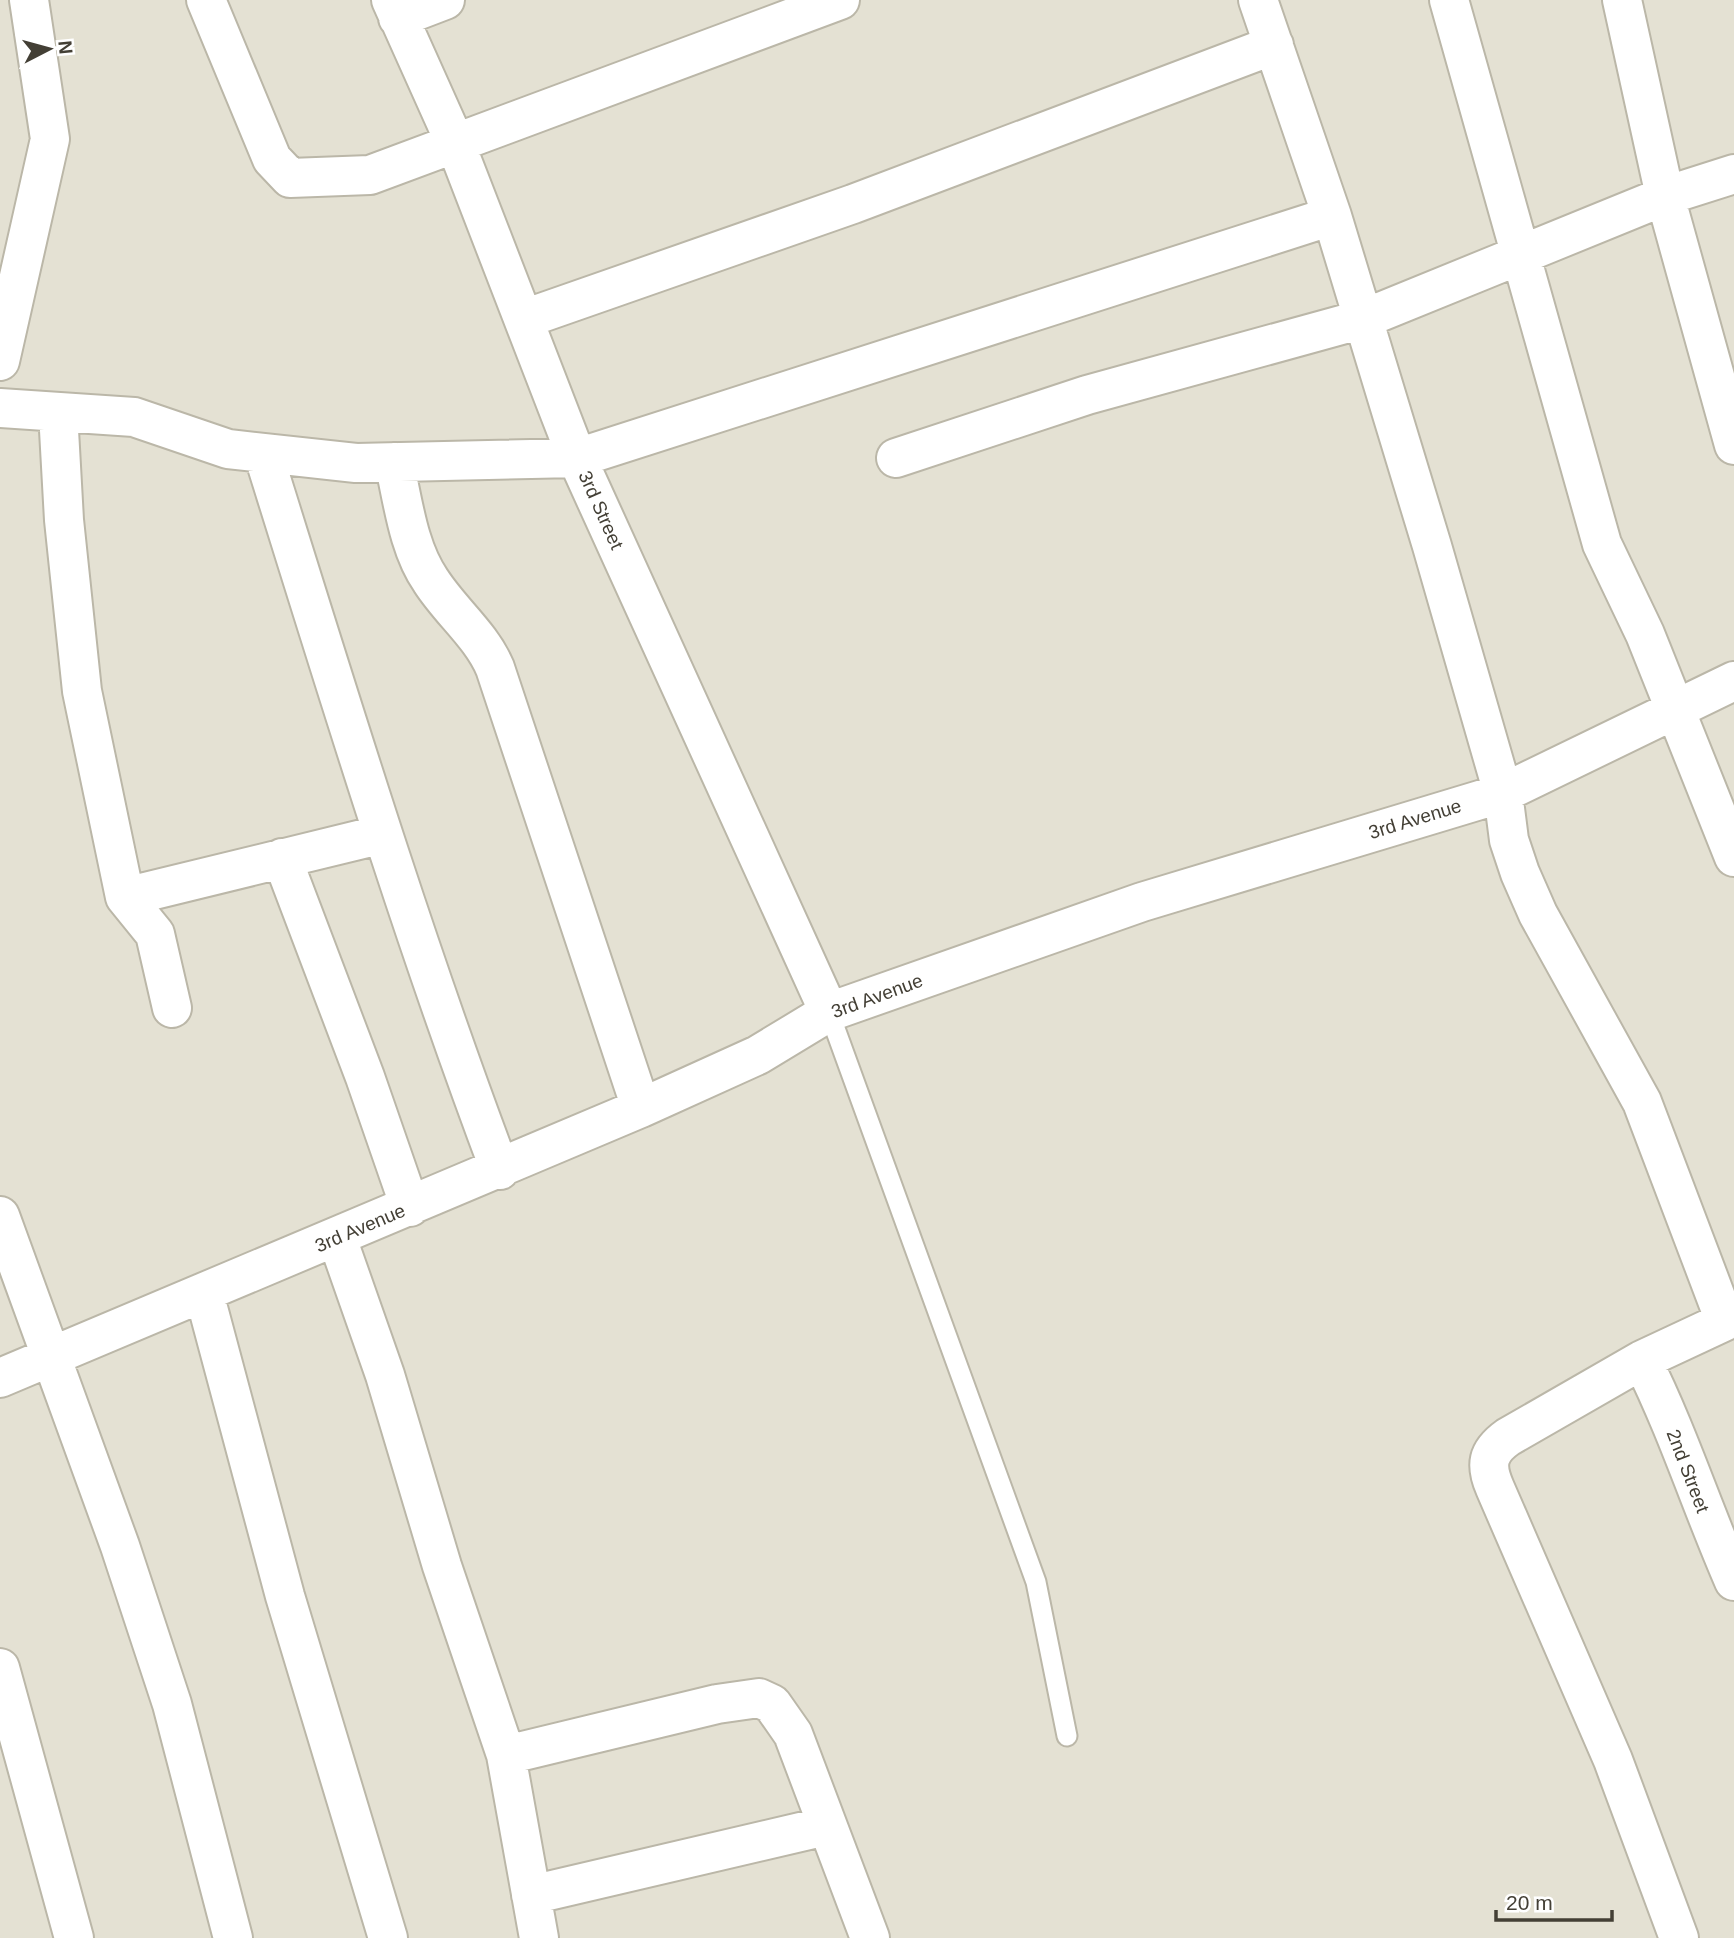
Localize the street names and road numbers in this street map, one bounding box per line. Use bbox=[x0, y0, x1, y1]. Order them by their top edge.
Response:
street label: 3rd Street bbox=[574, 468, 628, 553]
street label: 3rd Avenue bbox=[1366, 795, 1464, 843]
street label: 3rd Avenue bbox=[828, 970, 926, 1022]
street label: 3rd Avenue bbox=[312, 1200, 408, 1256]
street label: 2nd Street bbox=[1662, 1426, 1714, 1516]

